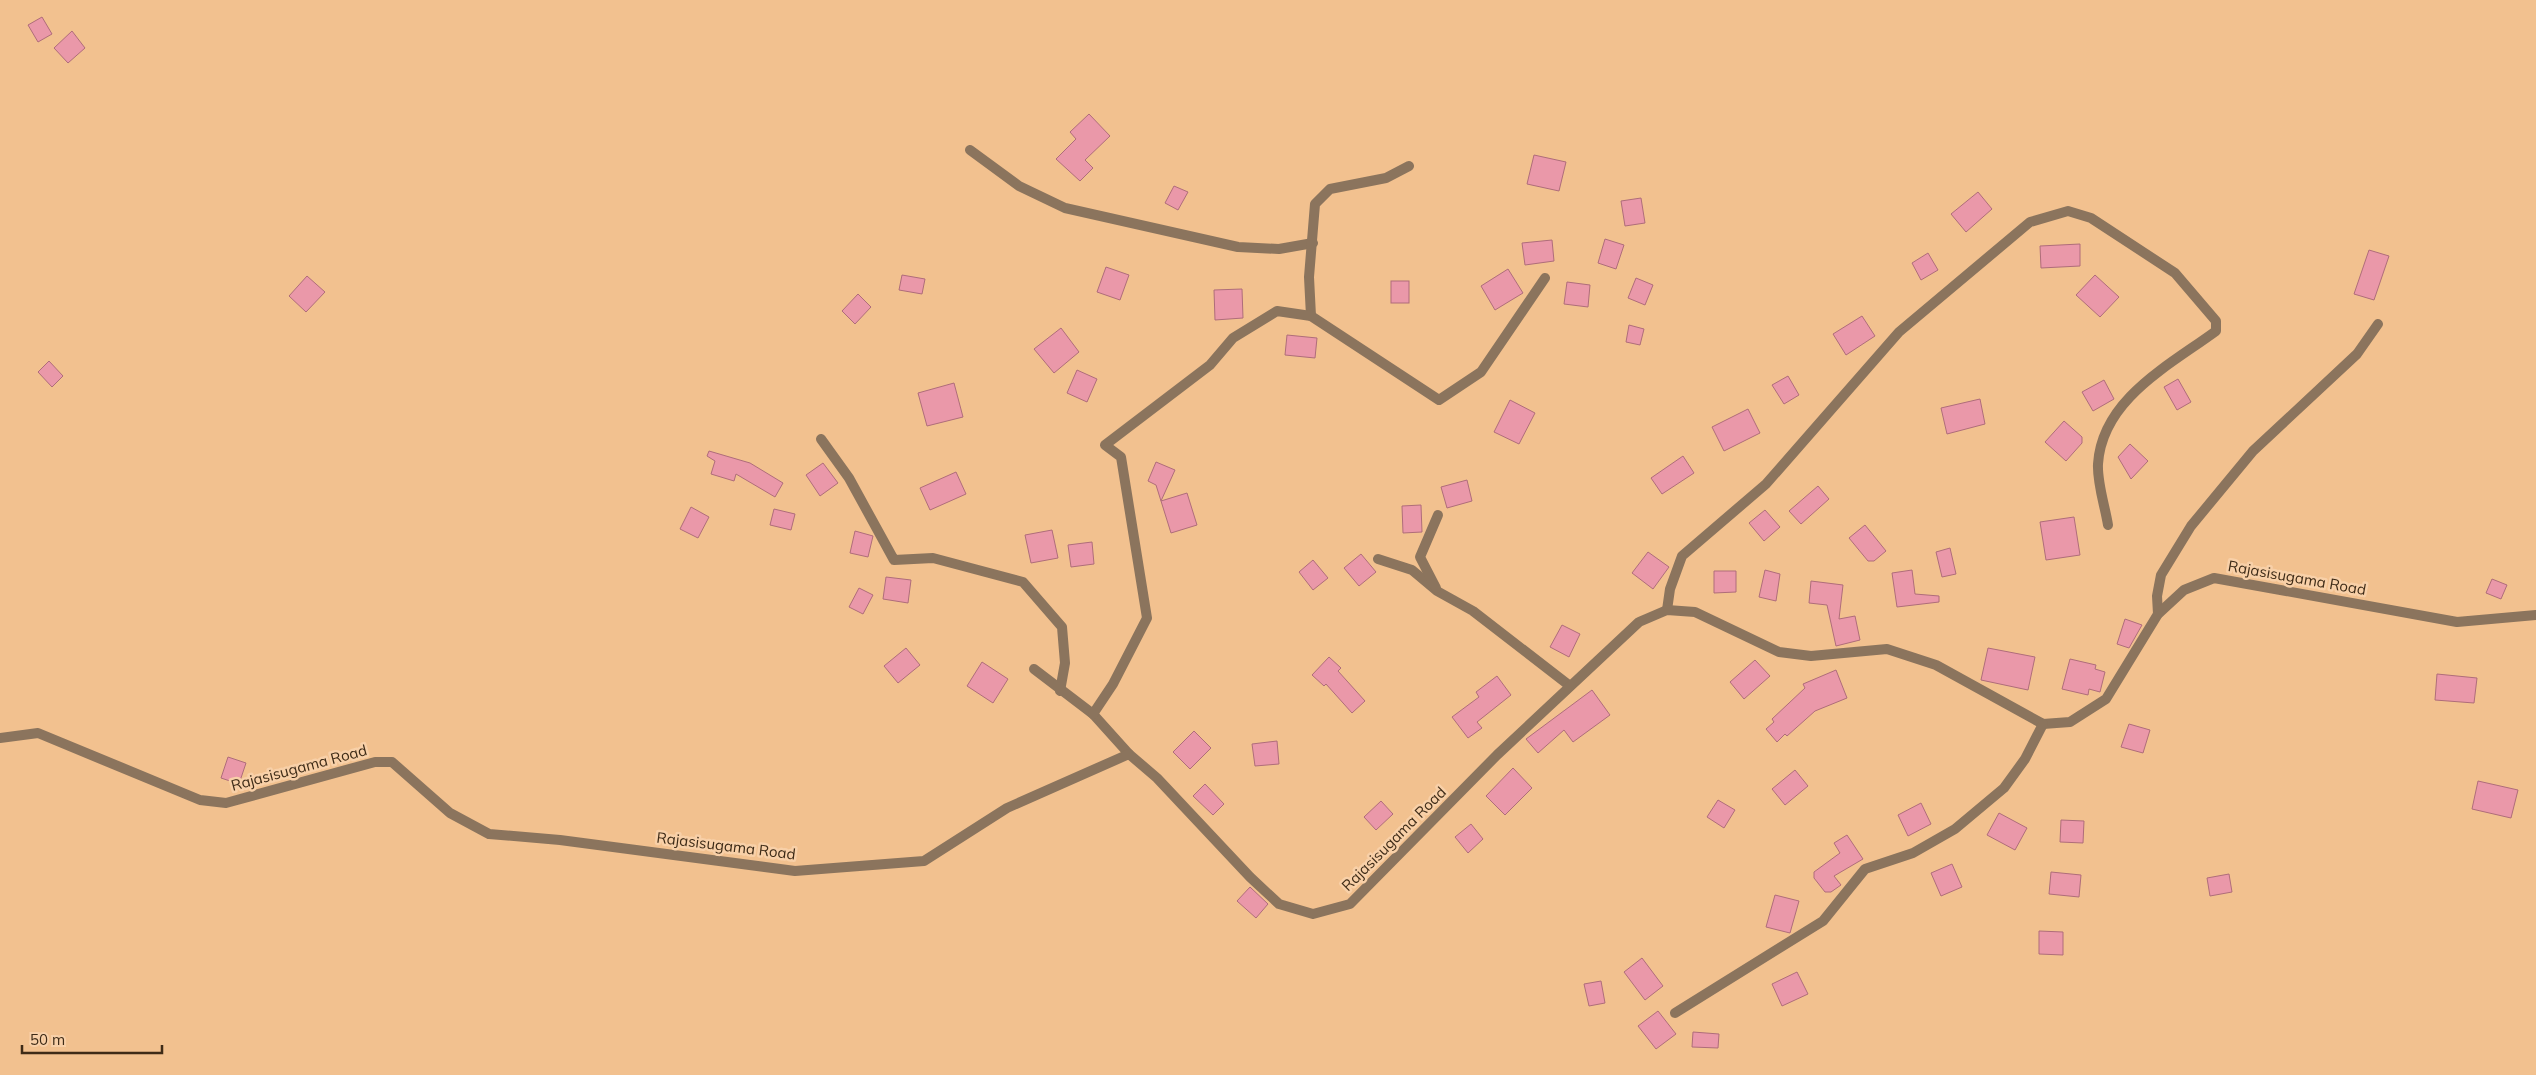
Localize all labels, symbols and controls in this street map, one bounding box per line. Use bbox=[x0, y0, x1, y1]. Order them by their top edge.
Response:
street label: Rajasisugama Road bbox=[2227, 556, 2368, 599]
street label: Rajasisugama Road bbox=[229, 740, 369, 795]
street label: Rajasisugama Road bbox=[1337, 782, 1450, 895]
street label: Rajasisugama Road bbox=[655, 828, 797, 863]
scale bar bbox=[22, 1022, 162, 1054]
text: 50 m bbox=[30, 1030, 65, 1049]

